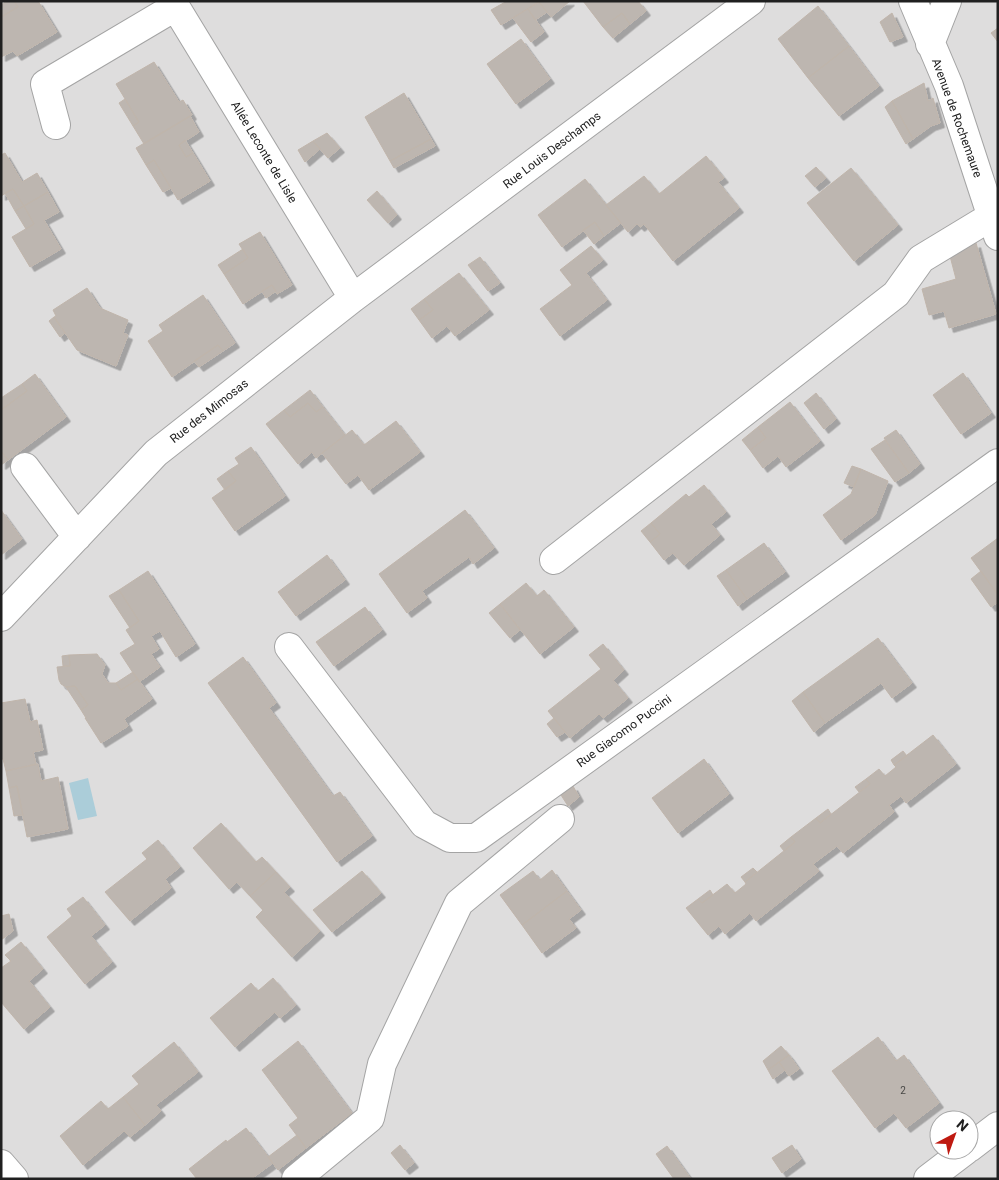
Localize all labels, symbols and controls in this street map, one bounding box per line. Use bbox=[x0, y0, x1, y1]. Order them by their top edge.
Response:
street label: Avenue de Rochemaure bbox=[929, 56, 985, 180]
street label: Allée Leconte de Lisle bbox=[228, 99, 300, 205]
street label: Rue Louis Deschamps bbox=[500, 109, 604, 191]
street label: Rue des Mimosas bbox=[167, 376, 251, 446]
street label: Rue Giacomo Puccini bbox=[574, 692, 674, 770]
house number: 2 bbox=[900, 1085, 906, 1096]
north arrow bbox=[929, 1110, 979, 1160]
text: N bbox=[954, 1116, 972, 1134]

